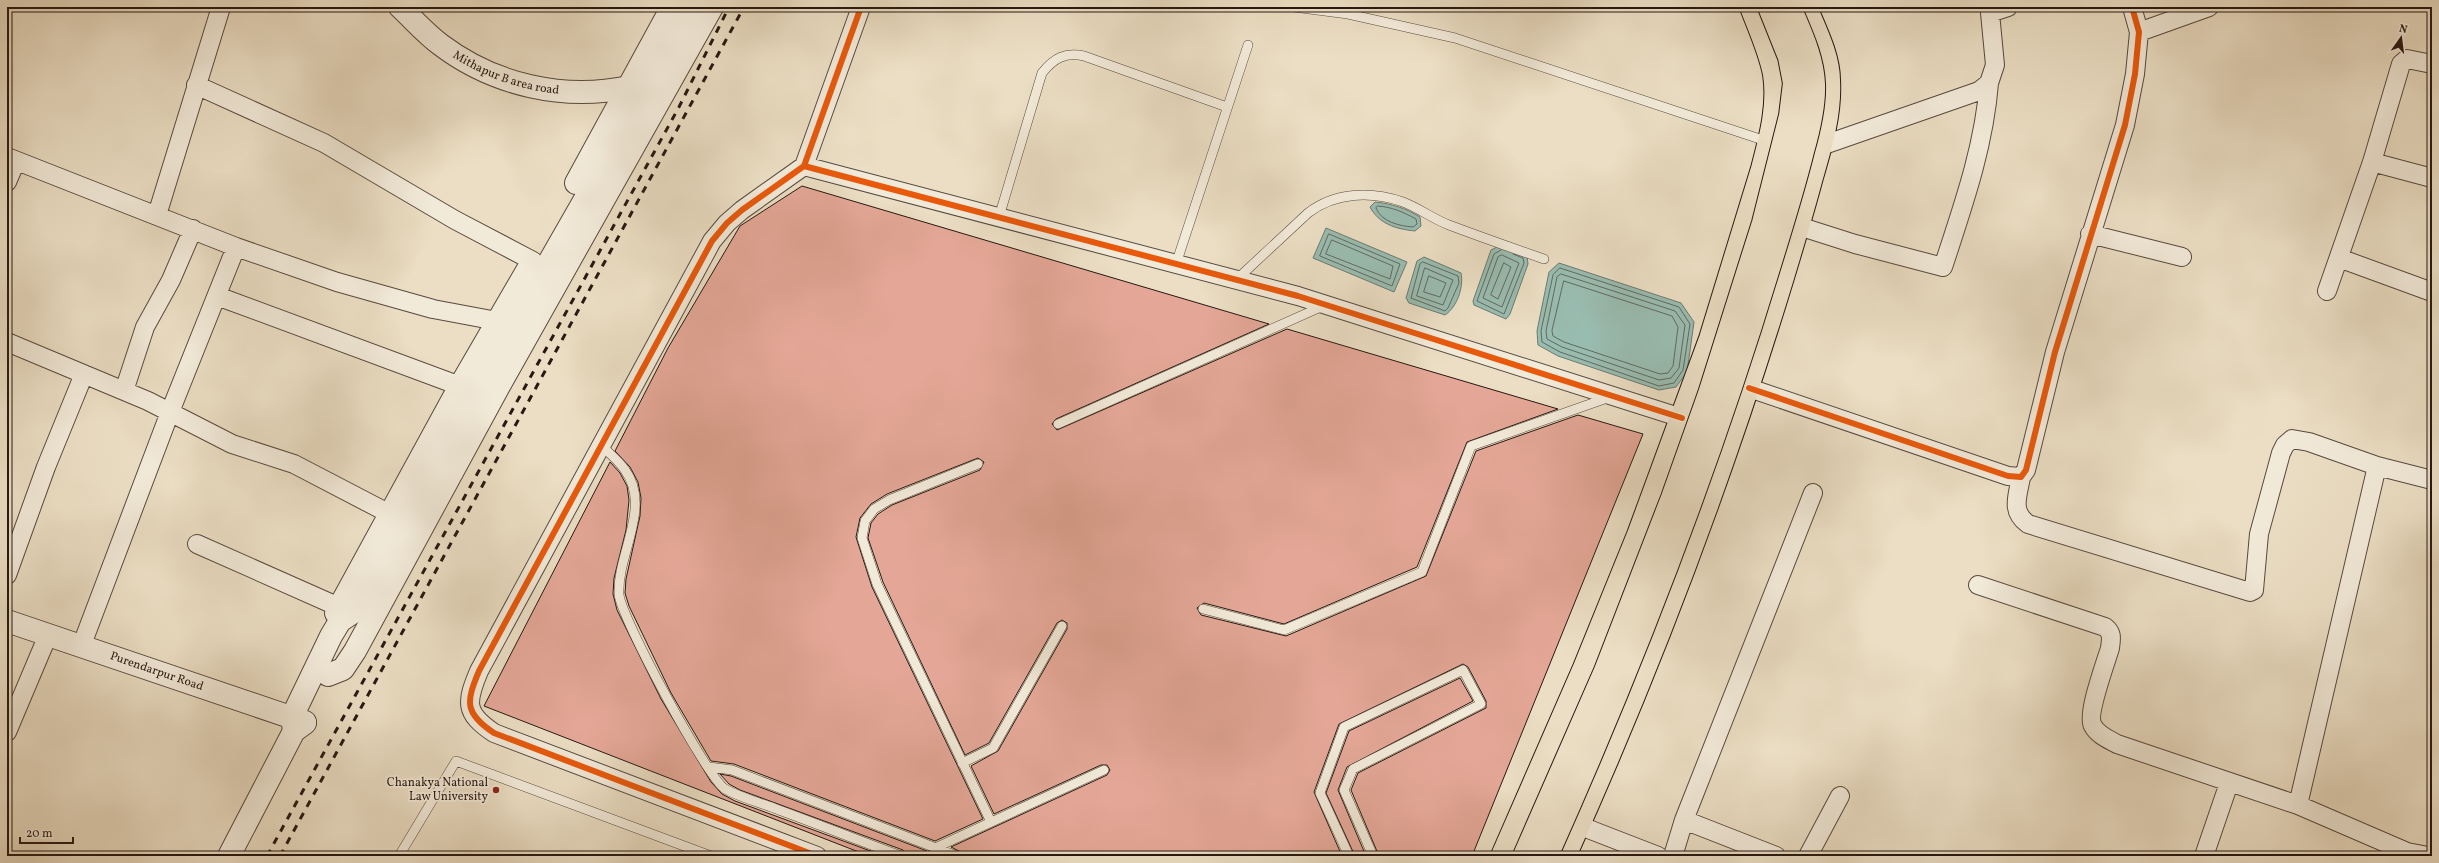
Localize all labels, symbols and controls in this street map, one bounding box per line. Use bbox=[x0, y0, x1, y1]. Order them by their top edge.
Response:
north arrow bbox=[2381, 18, 2421, 58]
text: N bbox=[2397, 22, 2409, 38]
street label: Mithapur B area road bbox=[450, 47, 560, 99]
street label: Purendarpur Road bbox=[108, 648, 206, 695]
place label: Chanakya National Law University bbox=[387, 775, 488, 805]
marker: Chanakya National Law University bbox=[491, 785, 501, 795]
scale bar bbox=[20, 819, 73, 845]
text: 20 m bbox=[26, 826, 53, 842]

